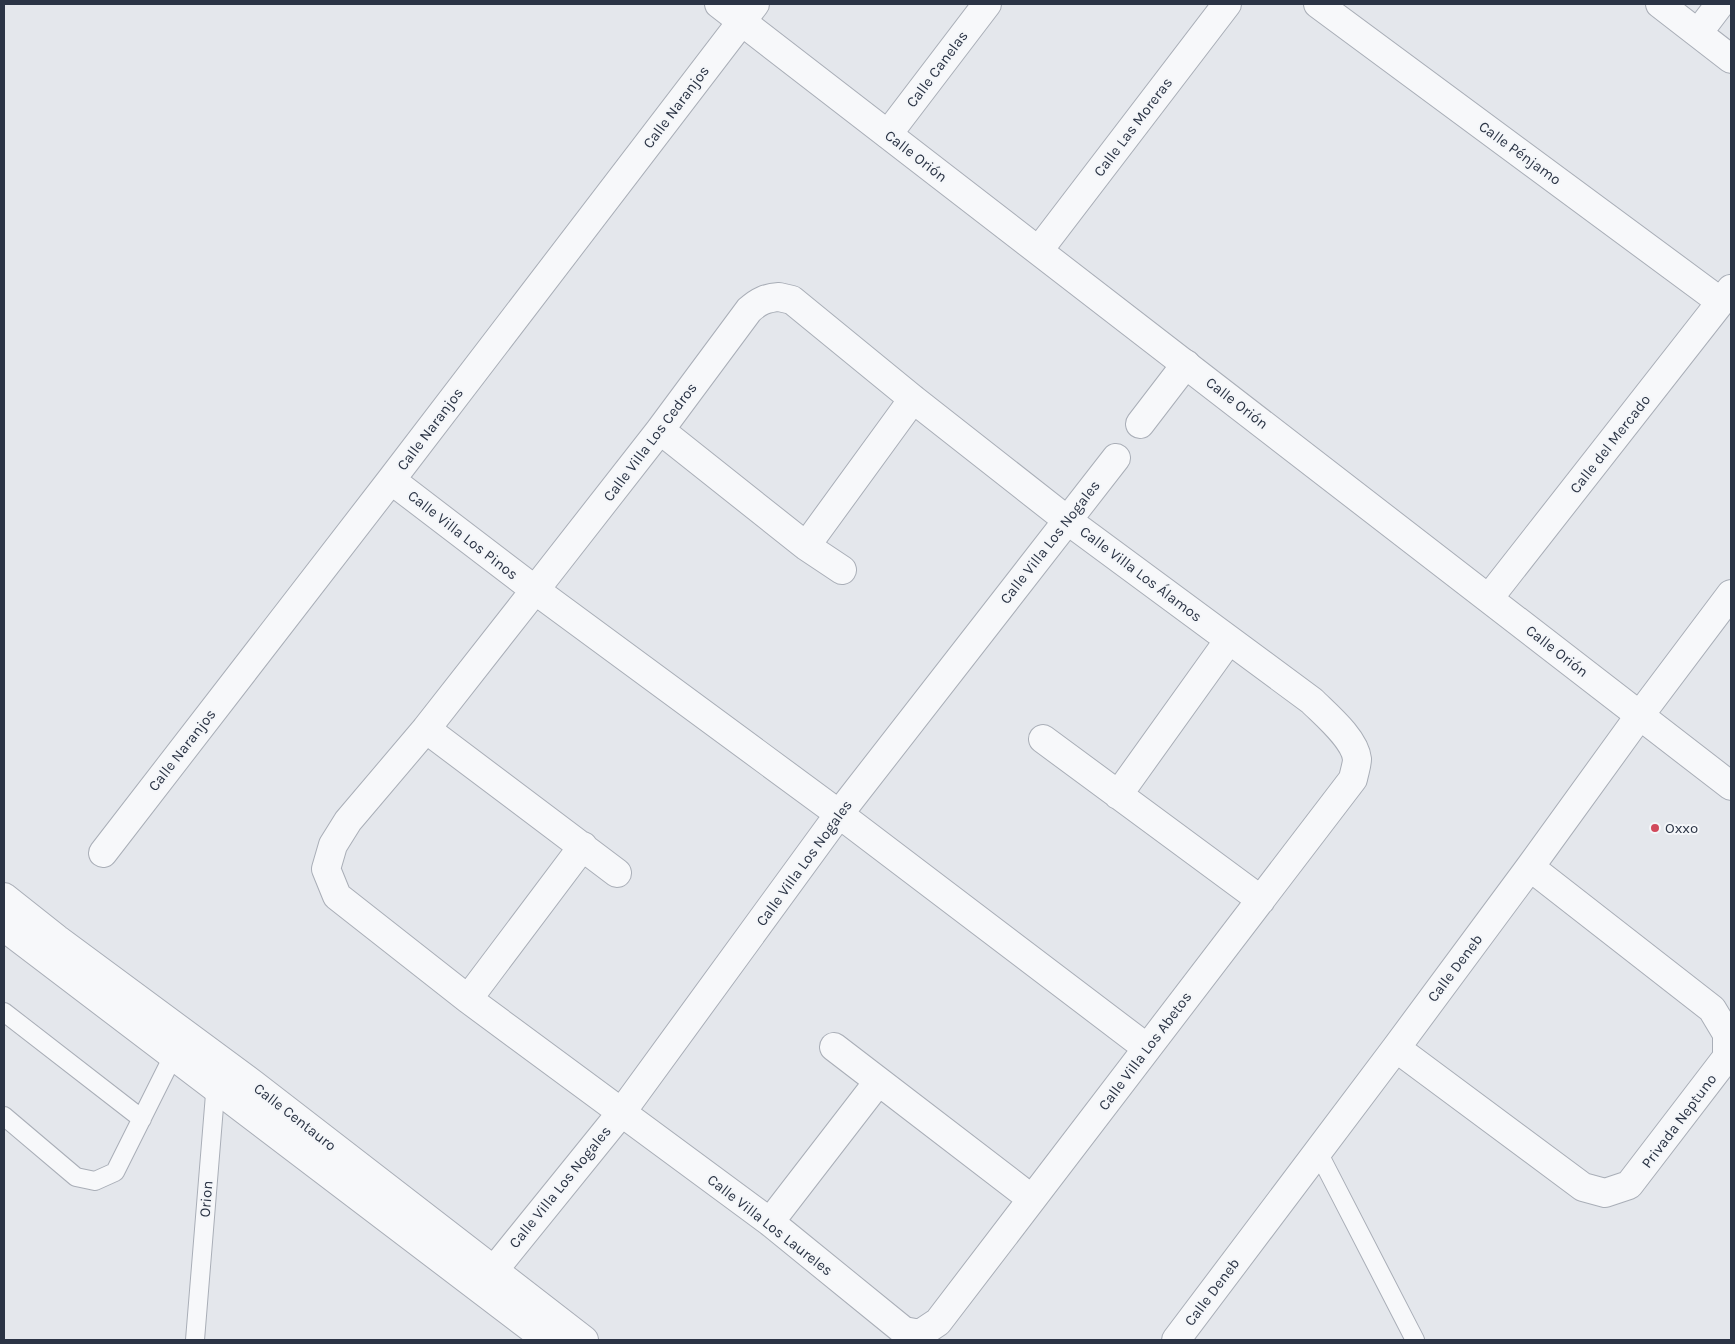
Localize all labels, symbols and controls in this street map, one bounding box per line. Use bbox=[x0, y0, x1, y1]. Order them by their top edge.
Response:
street label: Calle Canelas bbox=[902, 27, 972, 111]
street label: Calle Naranjos bbox=[639, 62, 713, 152]
street label: Calle Las Moreras bbox=[1090, 74, 1176, 180]
street label: Calle Pénjamo bbox=[1475, 117, 1565, 189]
street label: Calle Orión bbox=[881, 126, 951, 186]
street label: Calle Orión bbox=[1202, 373, 1272, 433]
street label: Calle Villa Los Cedros bbox=[599, 379, 701, 505]
street label: Calle Naranjos bbox=[393, 384, 467, 474]
street label: Calle del Mercado bbox=[1566, 391, 1654, 497]
street label: Calle Villa Los Nogales bbox=[996, 477, 1104, 607]
street label: Calle Villa Los Pinos bbox=[404, 486, 522, 584]
street label: Calle Villa Los Álamos bbox=[1076, 522, 1206, 626]
street label: Calle Orión bbox=[1522, 621, 1592, 681]
street label: Calle Naranjos bbox=[144, 705, 220, 795]
street label: Calle Villa Los Nogales bbox=[752, 796, 856, 930]
place label: Oxxo bbox=[1665, 819, 1698, 837]
marker: Oxxo bbox=[1649, 822, 1661, 834]
street label: Calle Deneb bbox=[1424, 930, 1486, 1006]
street label: Calle Villa Los Abetos bbox=[1095, 988, 1195, 1114]
street label: Privada Neptuno bbox=[1638, 1070, 1720, 1172]
street label: Calle Centauro bbox=[250, 1079, 340, 1155]
street label: Calle Villa Los Nogales bbox=[505, 1122, 615, 1252]
street label: Calle Villa Los Laureles bbox=[704, 1170, 836, 1280]
street label: Orion bbox=[195, 1180, 217, 1218]
street label: Calle Deneb bbox=[1181, 1254, 1243, 1330]

